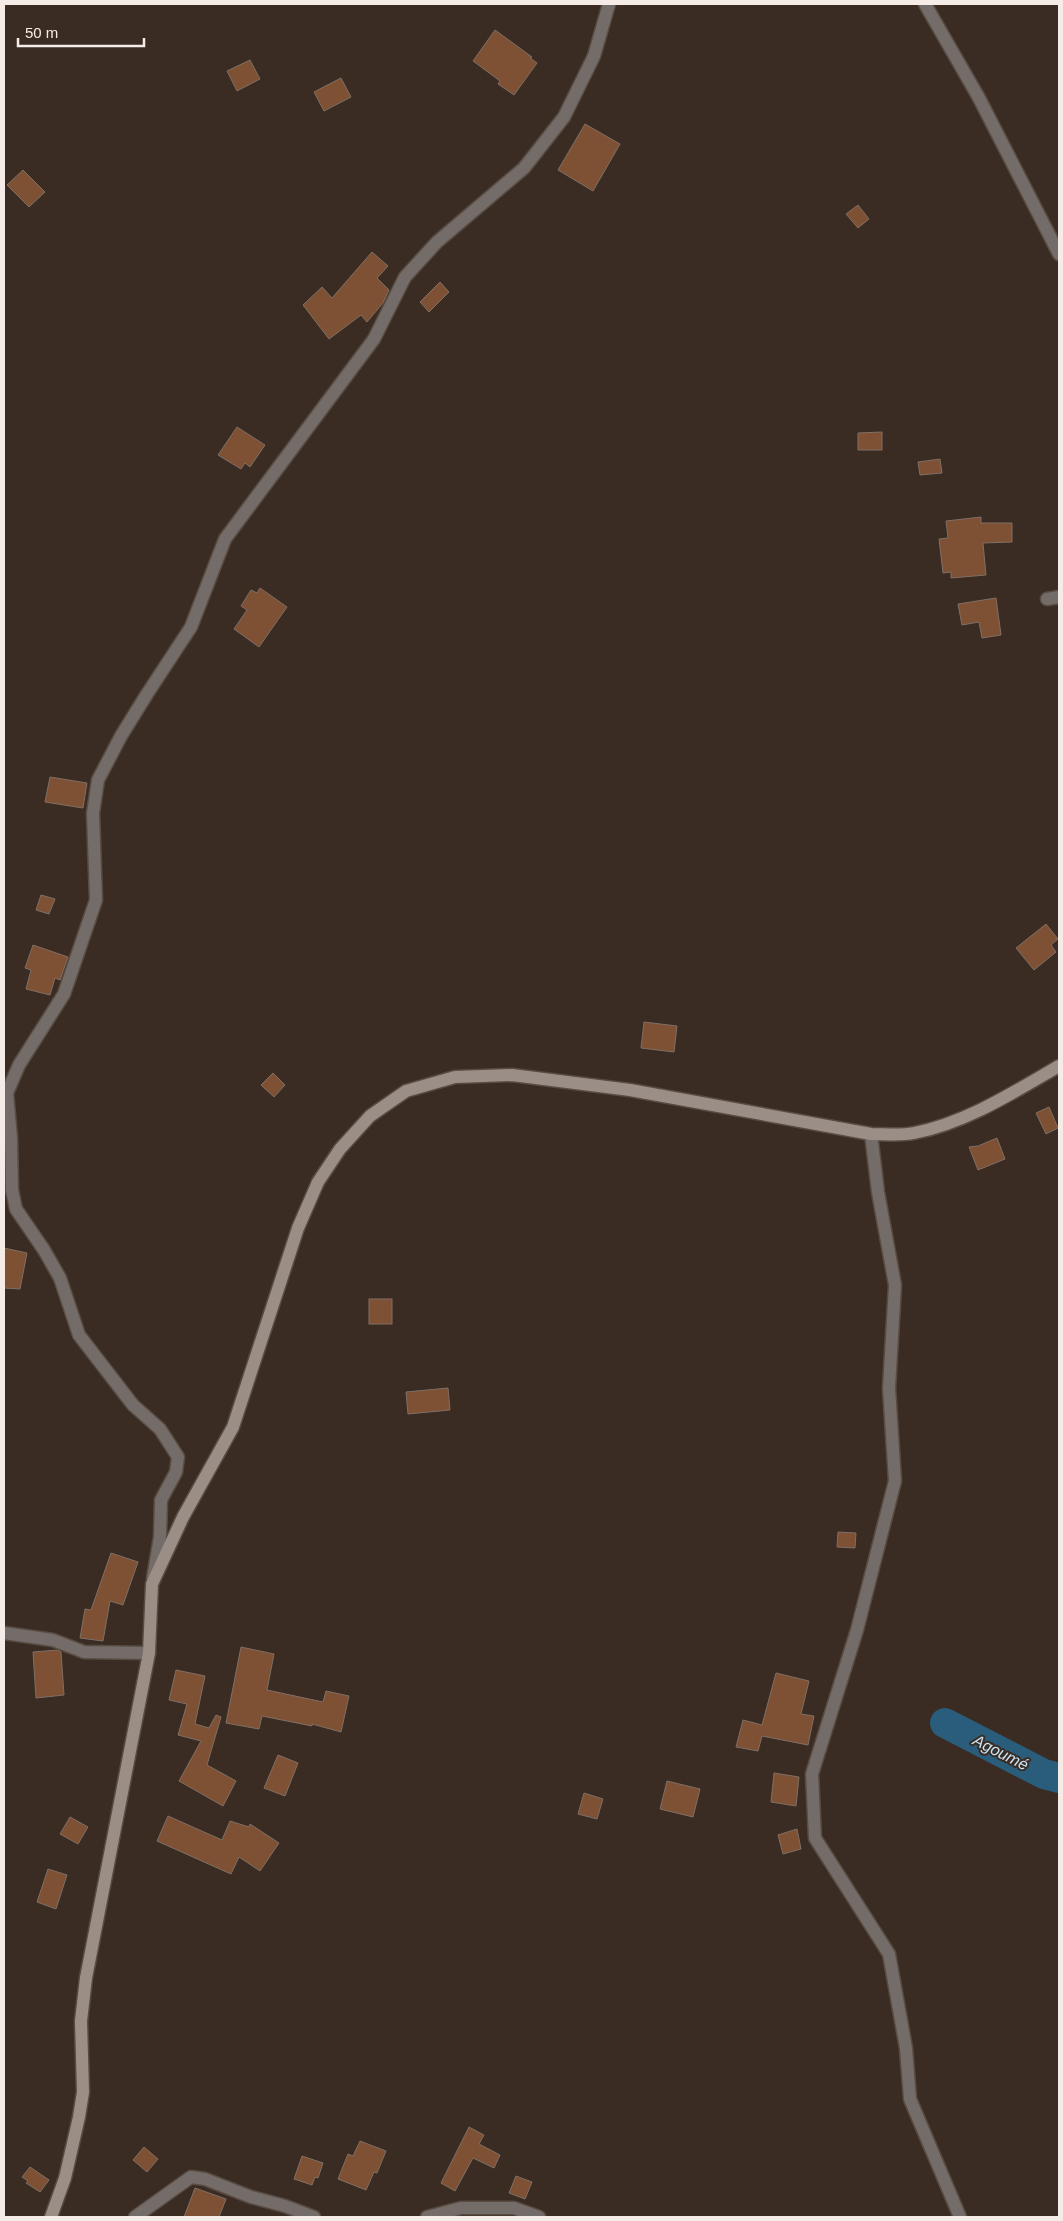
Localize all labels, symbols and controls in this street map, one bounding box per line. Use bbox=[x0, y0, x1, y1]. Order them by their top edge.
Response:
scale bar bbox=[18, 15, 144, 47]
text: 50 m bbox=[25, 24, 58, 41]
water label: Agoumé bbox=[969, 1731, 1031, 1774]

